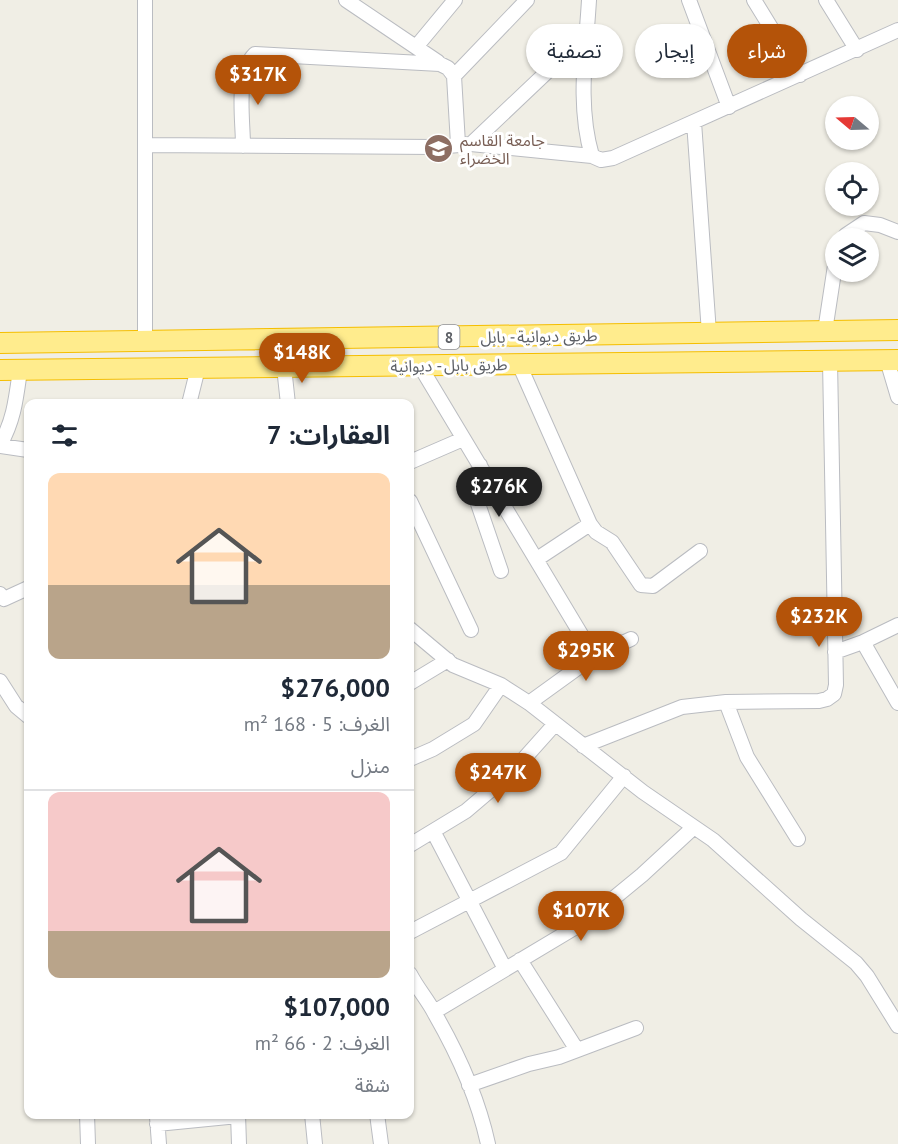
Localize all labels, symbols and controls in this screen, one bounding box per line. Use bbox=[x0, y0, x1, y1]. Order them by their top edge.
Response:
chip: تصفية bbox=[526, 24, 623, 78]
chip: إيجار bbox=[635, 24, 715, 78]
chip: شراء bbox=[727, 24, 807, 78]
pin: $317K bbox=[216, 55, 300, 106]
text: $317K bbox=[229, 61, 287, 87]
north arrow bbox=[825, 96, 879, 150]
map controls bbox=[825, 96, 879, 282]
place label: جامعة القاسم الخضراء bbox=[460, 130, 545, 168]
school or university icon: جامعة القاسم الخضراء bbox=[423, 133, 455, 165]
button: locate bbox=[825, 162, 879, 216]
button: layers bbox=[825, 228, 879, 282]
road number: 8 bbox=[438, 325, 460, 349]
street label: طريق ديوانية - بابل bbox=[480, 325, 598, 348]
pin: $148K bbox=[260, 333, 344, 384]
text: $148K bbox=[273, 339, 331, 365]
street label: طريق بابل - ديوانية bbox=[390, 354, 508, 377]
text: العقارات: 7 bbox=[267, 418, 390, 451]
icon: filters bbox=[48, 419, 81, 452]
pin: $276K bbox=[457, 467, 541, 518]
text: $276K bbox=[470, 473, 528, 499]
icon: home bbox=[165, 512, 273, 620]
pin: $232K bbox=[777, 597, 861, 648]
text: $232K bbox=[790, 603, 848, 629]
pin: $295K bbox=[544, 631, 628, 682]
text: $295K bbox=[557, 637, 615, 663]
text: $276,000 bbox=[280, 671, 390, 704]
text: الغرف: 5 · 168 m² bbox=[244, 711, 390, 737]
text: منزل bbox=[351, 753, 390, 779]
pin: $247K bbox=[456, 753, 540, 804]
text: $247K bbox=[469, 759, 527, 785]
icon: home bbox=[165, 831, 273, 939]
pin: $107K bbox=[539, 891, 623, 942]
text: $107K bbox=[552, 897, 610, 923]
text: $107,000 bbox=[283, 990, 390, 1023]
text: الغرف: 2 · 66 m² bbox=[255, 1030, 390, 1056]
text: شقة bbox=[355, 1072, 390, 1098]

